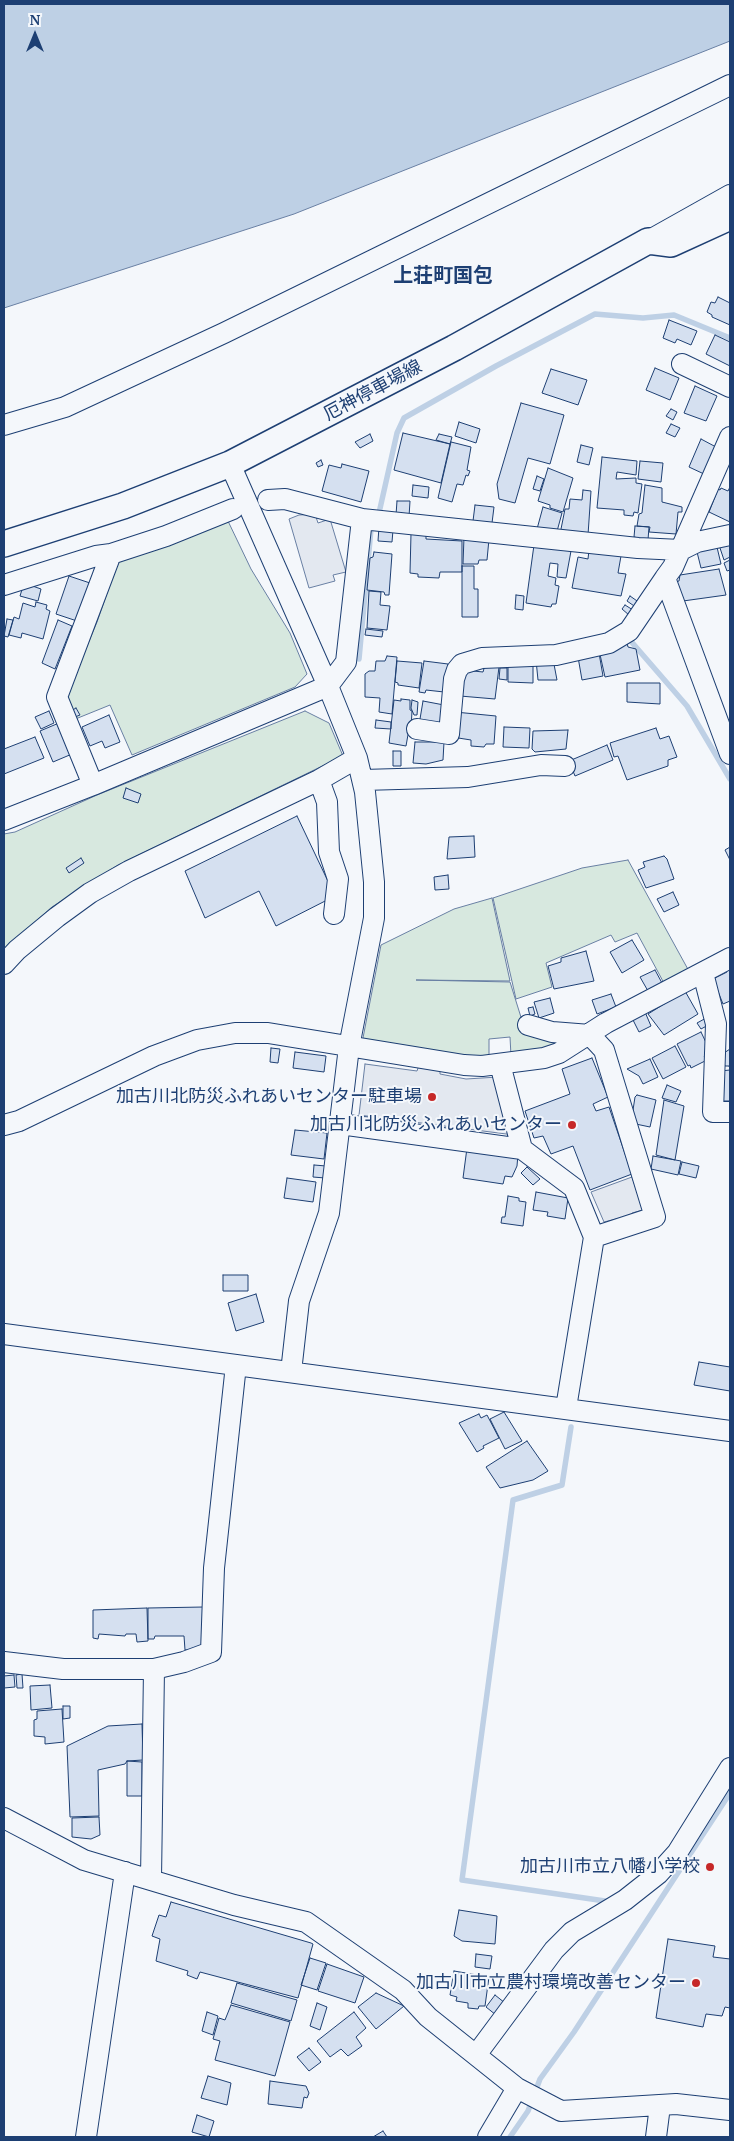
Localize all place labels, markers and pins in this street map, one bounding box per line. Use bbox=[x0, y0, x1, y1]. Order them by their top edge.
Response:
place label: 加古川北防災ふれあいセンター駐車場 bbox=[116, 1086, 422, 1108]
marker: 加古川北防災ふれあいセンター駐車場 bbox=[426, 1091, 438, 1103]
place label: 加古川北防災ふれあいセンター bbox=[310, 1114, 562, 1136]
marker: 加古川北防災ふれあいセンター bbox=[566, 1119, 578, 1131]
place label: 加古川市立八幡小学校 bbox=[520, 1856, 700, 1878]
marker: 加古川市立八幡小学校 bbox=[704, 1861, 716, 1873]
place label: 加古川市立農村環境改善センター bbox=[416, 1972, 686, 1994]
marker: 加古川市立農村環境改善センター bbox=[690, 1977, 702, 1989]

